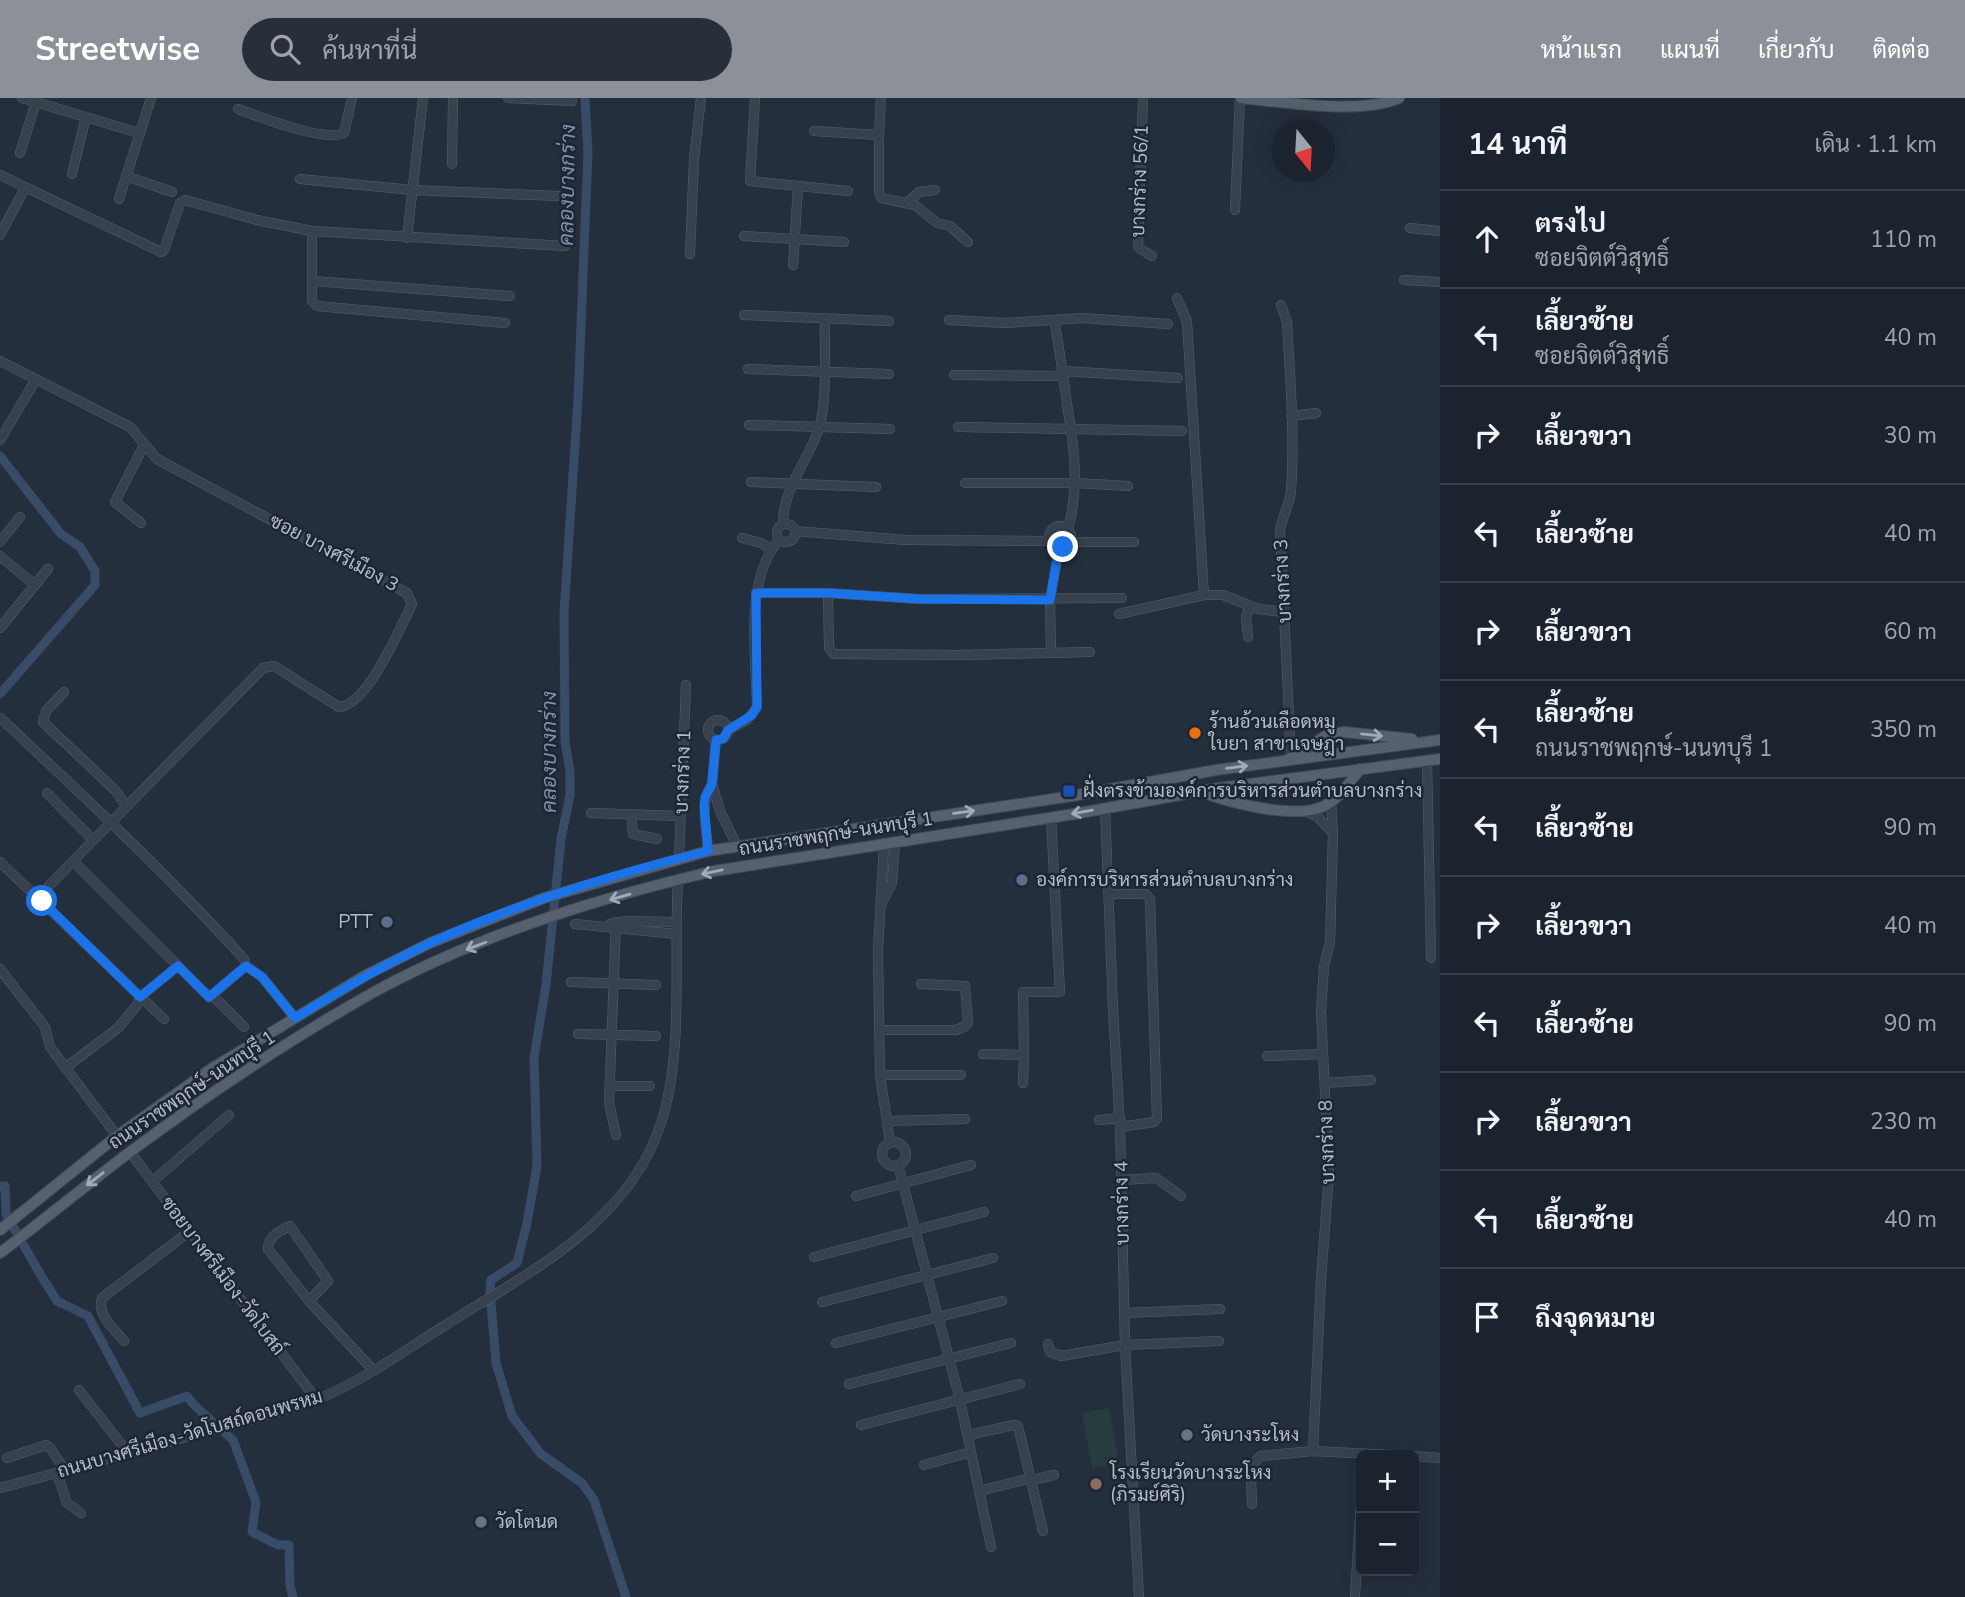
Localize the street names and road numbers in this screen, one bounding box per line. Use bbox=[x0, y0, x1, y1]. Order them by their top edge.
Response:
street label: บางกร่าง 56/1 bbox=[1125, 124, 1155, 238]
street label: ซอย บางศรีเมือง 3 bbox=[265, 508, 403, 598]
street label: บางกร่าง 3 bbox=[1268, 538, 1298, 624]
street label: บางกร่าง 1 bbox=[669, 729, 697, 815]
street label: ถนนราชพฤกษ์-นนทบุรี 1 bbox=[737, 806, 935, 862]
street label: ถนนราชพฤกษ์-นนทบุรี 1 bbox=[103, 1024, 281, 1156]
street label: บางกร่าง 8 bbox=[1313, 1099, 1341, 1185]
street label: บางกร่าง 4 bbox=[1108, 1161, 1136, 1245]
street label: ซอยบางศรีเมือง-วัดโบสถ์ bbox=[155, 1191, 291, 1361]
street label: ถนนบางศรีเมือง-วัดโบสถ์ดอนพรหม bbox=[54, 1384, 326, 1484]

